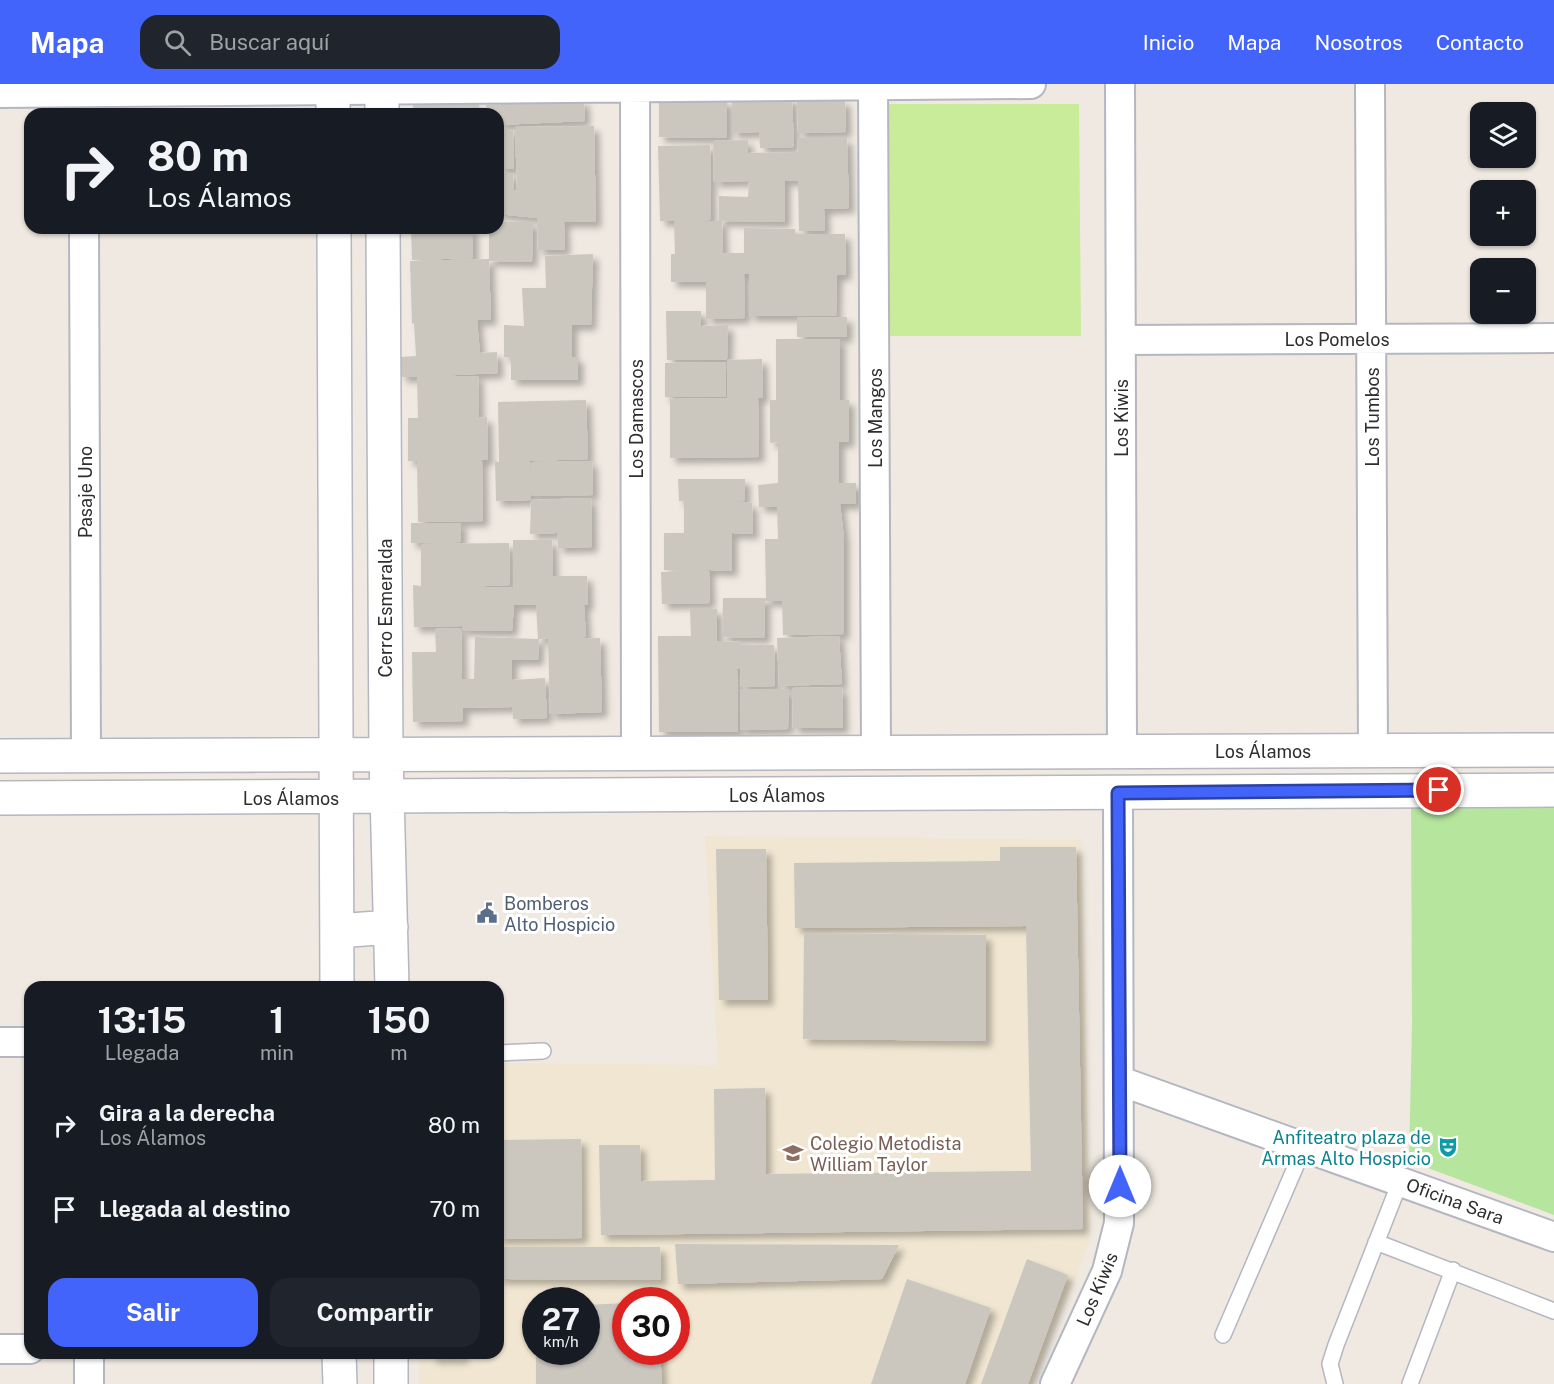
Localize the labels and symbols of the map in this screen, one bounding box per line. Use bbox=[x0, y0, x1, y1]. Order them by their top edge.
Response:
street label: Los Pomelos bbox=[1284, 329, 1390, 350]
street label: Los Damascos bbox=[626, 359, 647, 479]
street label: Los Tumbos bbox=[1362, 367, 1383, 467]
street label: Los Mangos bbox=[865, 368, 886, 468]
street label: Los Kiwis bbox=[1111, 379, 1132, 457]
street label: Pasaje Uno bbox=[75, 446, 96, 538]
street label: Cerro Esmeralda bbox=[375, 538, 396, 678]
street label: Los Álamos bbox=[1215, 740, 1311, 762]
pin bbox=[1413, 764, 1464, 815]
street label: Los Álamos bbox=[729, 784, 825, 806]
street label: Los Álamos bbox=[243, 787, 339, 809]
place label: Bomberos Alto Hospicio bbox=[504, 893, 615, 935]
public building icon: Bomberos Alto Hospicio bbox=[475, 901, 499, 925]
place label: Anfiteatro plaza de Armas Alto Hospicio bbox=[1261, 1127, 1431, 1169]
place label: Colegio Metodista William Taylor bbox=[810, 1133, 961, 1175]
theatre icon: Anfiteatro plaza de Armas Alto Hospicio bbox=[1436, 1135, 1460, 1159]
school or university icon: Colegio Metodista William Taylor bbox=[781, 1141, 805, 1165]
position arrow bbox=[1088, 1154, 1152, 1218]
street label: Oficina Sara bbox=[1403, 1174, 1507, 1228]
street label: Los Kiwis bbox=[1072, 1249, 1122, 1329]
speed limit sign: 30 bbox=[612, 1287, 690, 1365]

